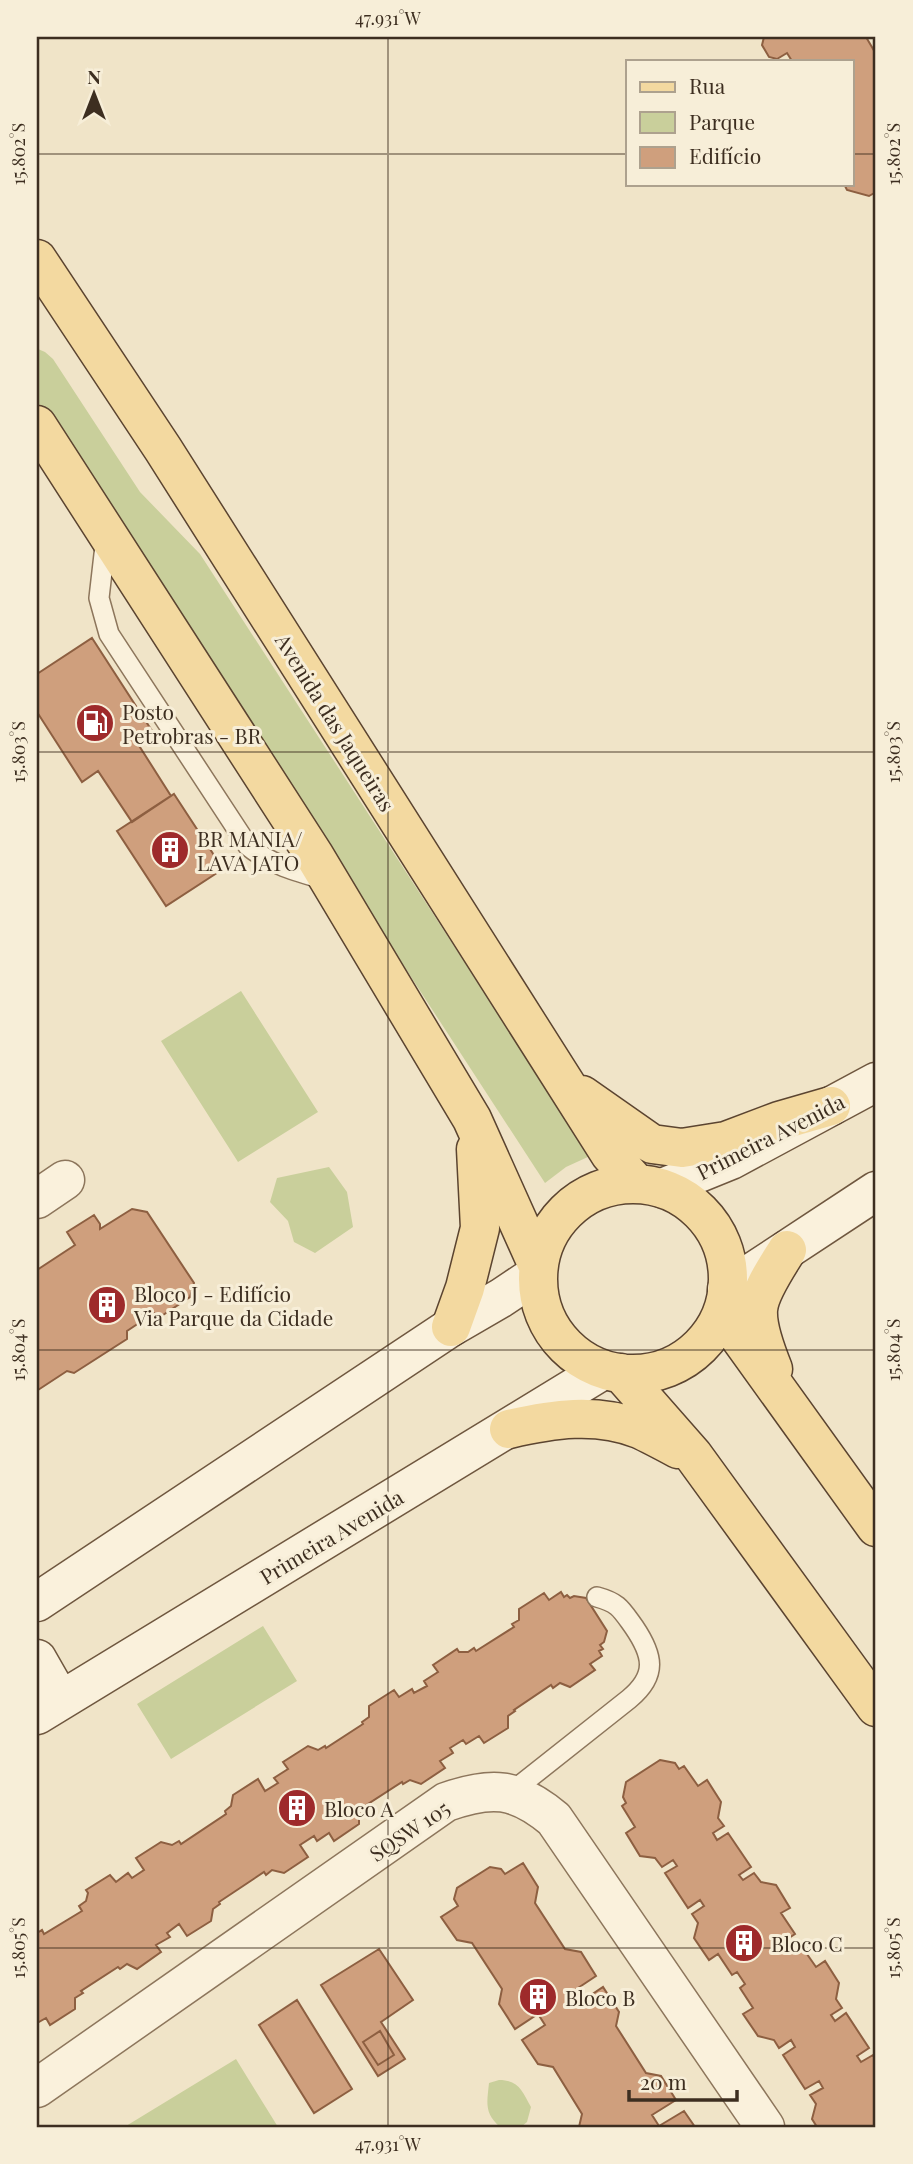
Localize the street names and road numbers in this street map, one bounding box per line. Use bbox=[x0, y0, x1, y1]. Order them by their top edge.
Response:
street label: Avenida das Jaqueiras bbox=[269, 627, 402, 816]
street label: Primeira Avenida bbox=[691, 1086, 849, 1185]
street label: Primeira Avenida bbox=[254, 1482, 408, 1590]
street label: SQSW 105 bbox=[364, 1793, 454, 1867]

